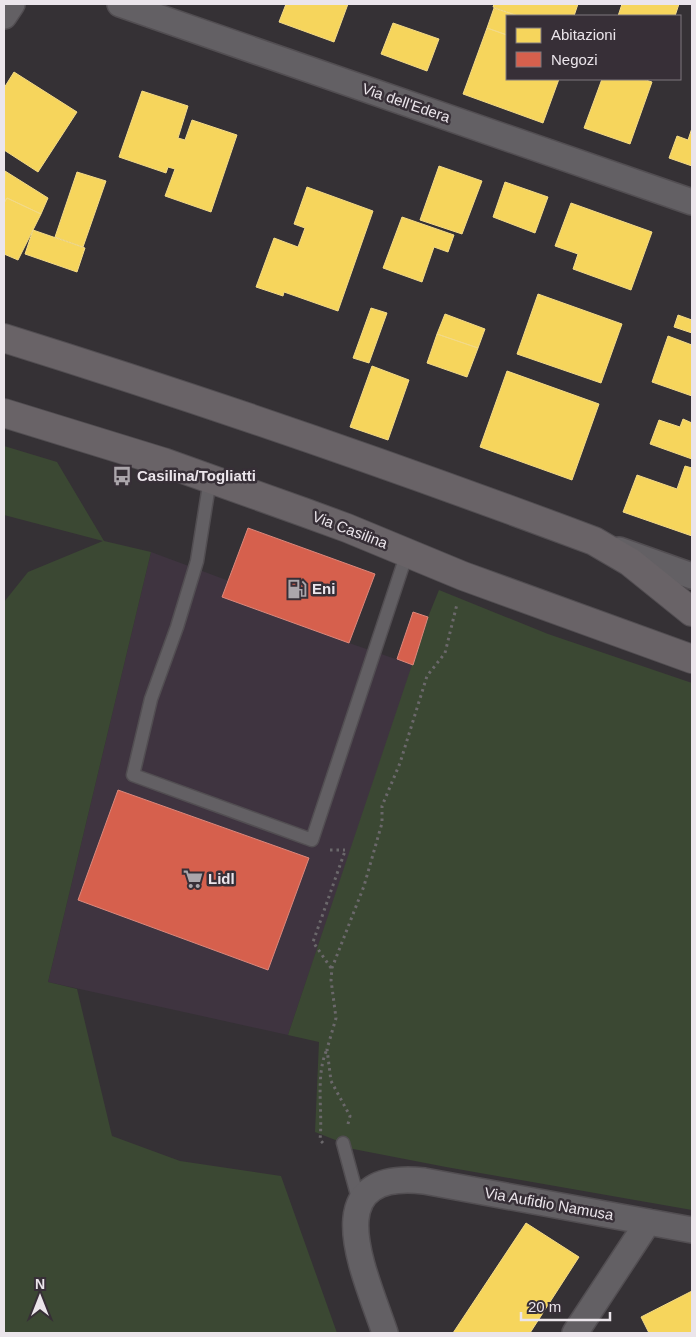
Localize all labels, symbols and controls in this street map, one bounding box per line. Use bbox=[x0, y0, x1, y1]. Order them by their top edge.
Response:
legend bbox=[506, 15, 681, 80]
text: Abitazioni bbox=[551, 26, 616, 43]
text: Negozi bbox=[551, 51, 598, 68]
street label: Via dell'Edera bbox=[360, 80, 453, 126]
bus stop icon: Casilina/Togliatti bbox=[111, 465, 133, 487]
place label: Casilina/Togliatti bbox=[137, 467, 256, 484]
street label: Via Casilina bbox=[310, 507, 391, 552]
fuel station icon: Eni bbox=[286, 578, 308, 600]
place label: Eni bbox=[312, 580, 335, 597]
supermarket icon: Lidl bbox=[182, 868, 204, 890]
place label: Lidl bbox=[208, 870, 235, 887]
street label: Via Aufidio Namusa bbox=[483, 1184, 616, 1223]
north arrow bbox=[15, 1272, 65, 1322]
text: N bbox=[35, 1276, 45, 1292]
scale bar bbox=[521, 1290, 610, 1322]
text: 20 m bbox=[528, 1298, 561, 1315]

